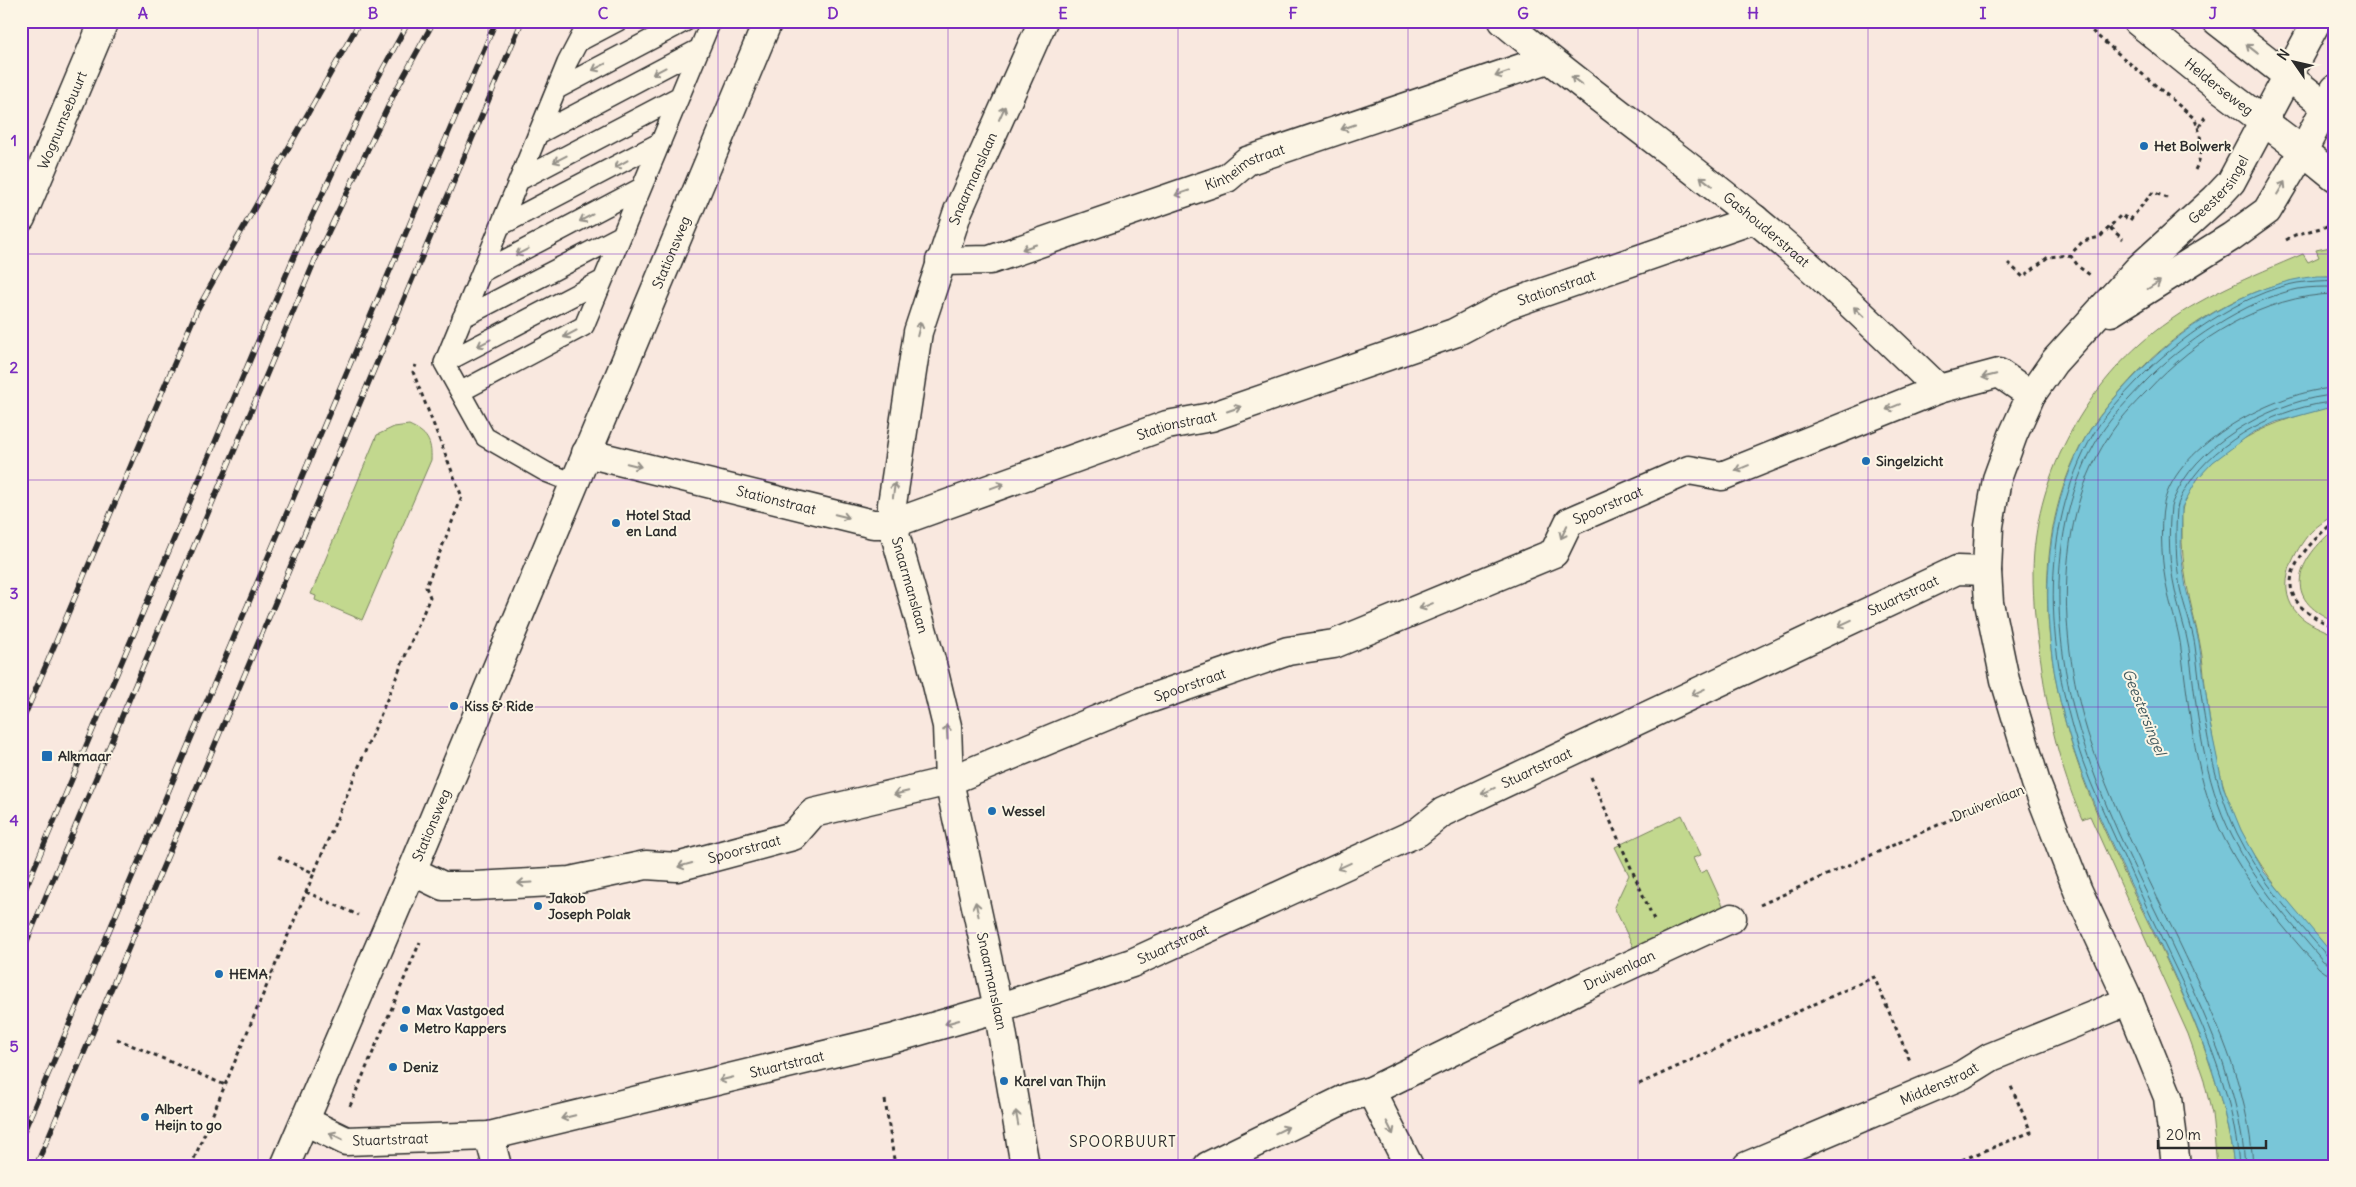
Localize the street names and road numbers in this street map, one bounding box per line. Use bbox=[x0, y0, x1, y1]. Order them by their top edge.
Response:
street label: Helderseweg bbox=[2181, 54, 2257, 119]
street label: Wognumsebuurt bbox=[34, 68, 91, 172]
street label: Snaarmanslaan bbox=[945, 129, 1001, 227]
street label: Kinheimstraat bbox=[1202, 140, 1287, 194]
street label: Geestersingel bbox=[2184, 152, 2253, 228]
street label: Gashouderstraat bbox=[1720, 188, 1813, 271]
street label: Stationsweg bbox=[648, 213, 694, 291]
street label: Stationstraat bbox=[1515, 266, 1598, 310]
street label: Stationstraat bbox=[1134, 407, 1219, 444]
street label: Stationstraat bbox=[735, 482, 818, 519]
street label: Spoorstraat bbox=[1570, 482, 1646, 528]
street label: Snaarmanslaan bbox=[888, 535, 932, 635]
street label: Stuartstraat bbox=[1865, 571, 1942, 620]
street label: Spoorstraat bbox=[1152, 664, 1228, 705]
street label: Stuartstraat bbox=[1498, 743, 1575, 792]
street label: Druivenlaan bbox=[1949, 780, 2027, 826]
street label: Stationsweg bbox=[408, 786, 454, 864]
street label: Spoorstraat bbox=[706, 831, 783, 867]
street label: Stuartstraat bbox=[1135, 920, 1212, 968]
street label: Snaarmanslaan bbox=[973, 930, 1011, 1032]
street label: Druivenlaan bbox=[1581, 946, 1658, 994]
street label: Stuartstraat bbox=[748, 1046, 826, 1082]
street label: Middenstraat bbox=[1897, 1058, 1982, 1109]
street label: Stuartstraat bbox=[352, 1129, 429, 1150]

